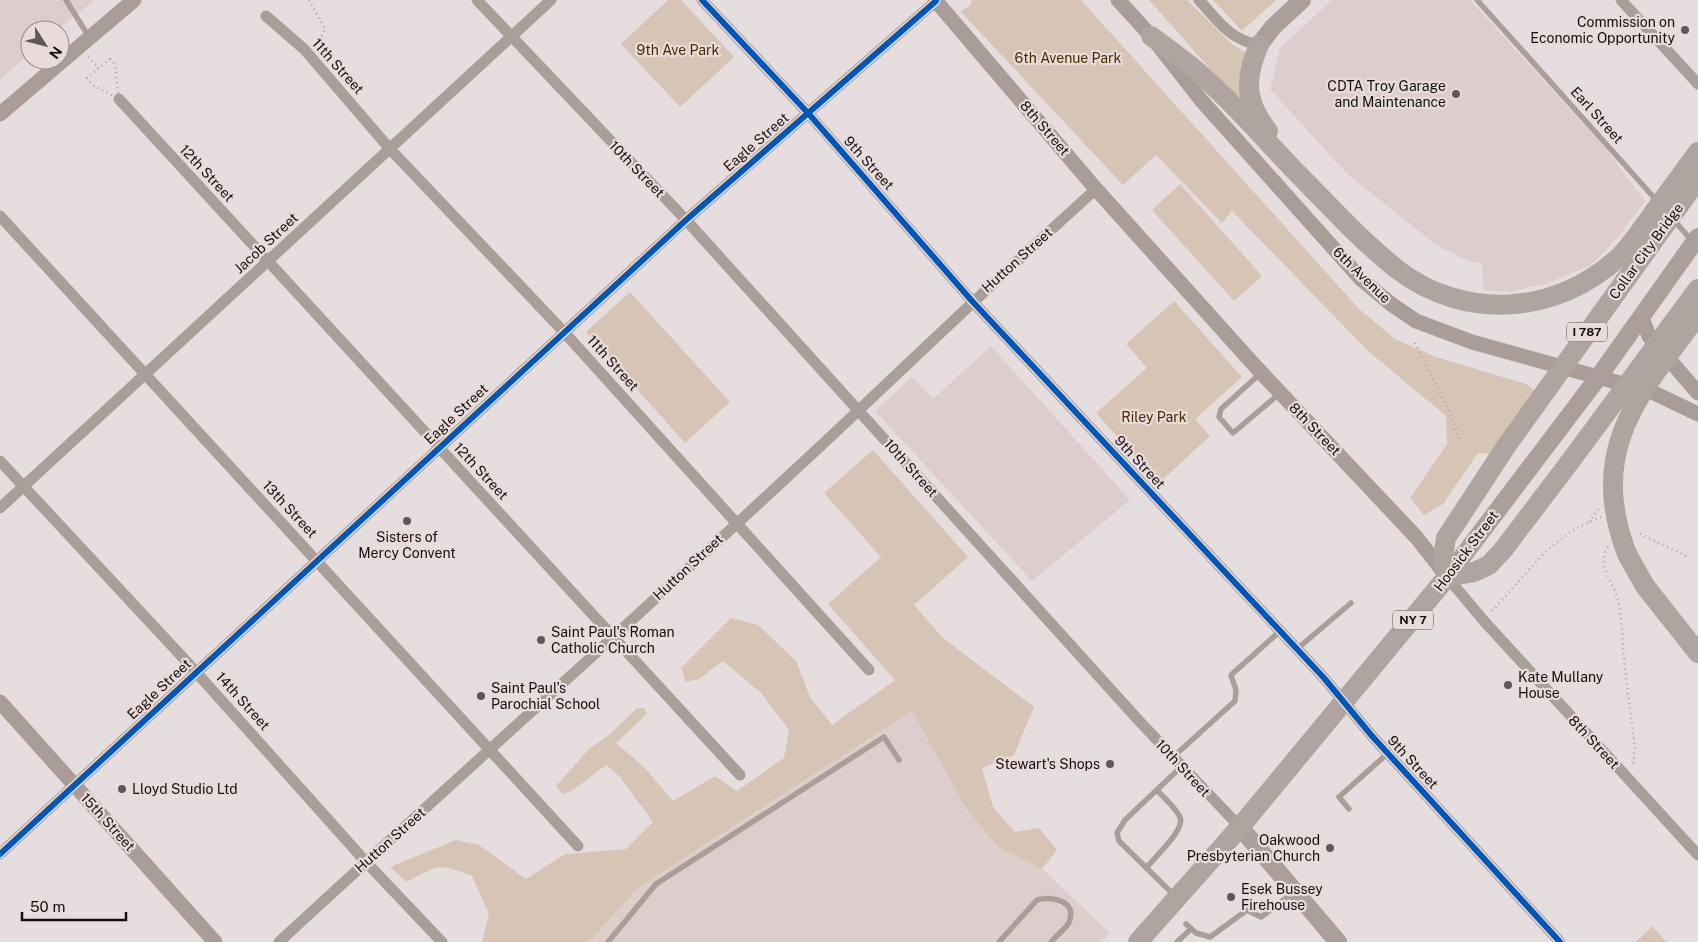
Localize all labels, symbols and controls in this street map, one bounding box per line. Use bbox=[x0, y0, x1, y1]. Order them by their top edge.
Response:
place label: Commission on Economic Opportunity bbox=[1530, 14, 1675, 46]
north arrow bbox=[20, 20, 70, 70]
marker: Commission on Economic Opportunity bbox=[1679, 24, 1691, 36]
street label: 11th Street bbox=[309, 35, 367, 97]
park label: 9th Ave Park bbox=[637, 42, 720, 58]
text: N bbox=[46, 44, 65, 62]
park label: 6th Avenue Park bbox=[1015, 50, 1122, 66]
place label: CDTA Troy Garage and Maintenance bbox=[1327, 78, 1446, 110]
street label: Earl Street bbox=[1568, 84, 1626, 146]
marker: CDTA Troy Garage and Maintenance bbox=[1450, 88, 1462, 100]
street label: 8th Street bbox=[1017, 98, 1073, 158]
street label: Eagle Street bbox=[720, 109, 792, 175]
street label: 9th Street bbox=[841, 133, 897, 193]
street label: 10th Street bbox=[606, 138, 668, 200]
street label: 12th Street bbox=[177, 141, 237, 205]
street label: Collar City Bridge bbox=[1606, 200, 1686, 302]
street label: Jacob Street bbox=[231, 209, 301, 277]
street label: Hutton Street bbox=[979, 224, 1055, 296]
street label: 6th Avenue bbox=[1330, 244, 1394, 306]
road number: I 787 bbox=[1567, 322, 1607, 342]
street label: 11th Street bbox=[584, 332, 642, 394]
street label: Eagle Street bbox=[421, 381, 491, 447]
street label: 8th Street bbox=[1286, 399, 1344, 459]
park label: Riley Park bbox=[1121, 409, 1187, 425]
street label: 9th Street bbox=[1111, 432, 1169, 492]
street label: 10th Street bbox=[881, 436, 941, 500]
street label: 12th Street bbox=[451, 439, 511, 503]
street label: 13th Street bbox=[259, 477, 321, 541]
street label: Hoosick Street bbox=[1431, 508, 1501, 594]
marker: Sisters of Mercy Convent bbox=[401, 515, 413, 527]
place label: Sisters of Mercy Convent bbox=[358, 529, 456, 561]
street label: Hutton Street bbox=[650, 531, 726, 603]
road number: NY 7 bbox=[1393, 610, 1433, 630]
place label: Saint Paul's Roman Catholic Church bbox=[551, 624, 675, 656]
marker: Saint Paul's Roman Catholic Church bbox=[535, 634, 547, 646]
street label: Eagle Street bbox=[124, 656, 194, 722]
street label: 14th Street bbox=[213, 669, 273, 733]
place label: Kate Mullany House bbox=[1518, 669, 1604, 701]
marker: Kate Mullany House bbox=[1502, 679, 1514, 691]
place label: Saint Paul's Parochial School bbox=[491, 680, 600, 712]
marker: Saint Paul's Parochial School bbox=[475, 690, 487, 702]
street label: 8th Street bbox=[1565, 712, 1623, 772]
street label: 9th Street bbox=[1384, 732, 1442, 792]
street label: 10th Street bbox=[1153, 736, 1213, 800]
place label: Stewart's Shops bbox=[995, 756, 1100, 772]
marker: Stewart's Shops bbox=[1104, 758, 1116, 770]
place label: Lloyd Studio Ltd bbox=[132, 781, 238, 797]
marker: Lloyd Studio Ltd bbox=[116, 783, 128, 795]
street label: 15th Street bbox=[78, 790, 138, 854]
street label: Hutton Street bbox=[352, 804, 428, 876]
place label: Oakwood Presbyterian Church bbox=[1187, 832, 1320, 864]
marker: Oakwood Presbyterian Church bbox=[1324, 842, 1336, 854]
place label: Esek Bussey Firehouse bbox=[1241, 881, 1323, 913]
scale bar bbox=[22, 890, 126, 922]
marker: Esek Bussey Firehouse bbox=[1225, 891, 1237, 903]
text: 50 m bbox=[30, 898, 65, 915]

